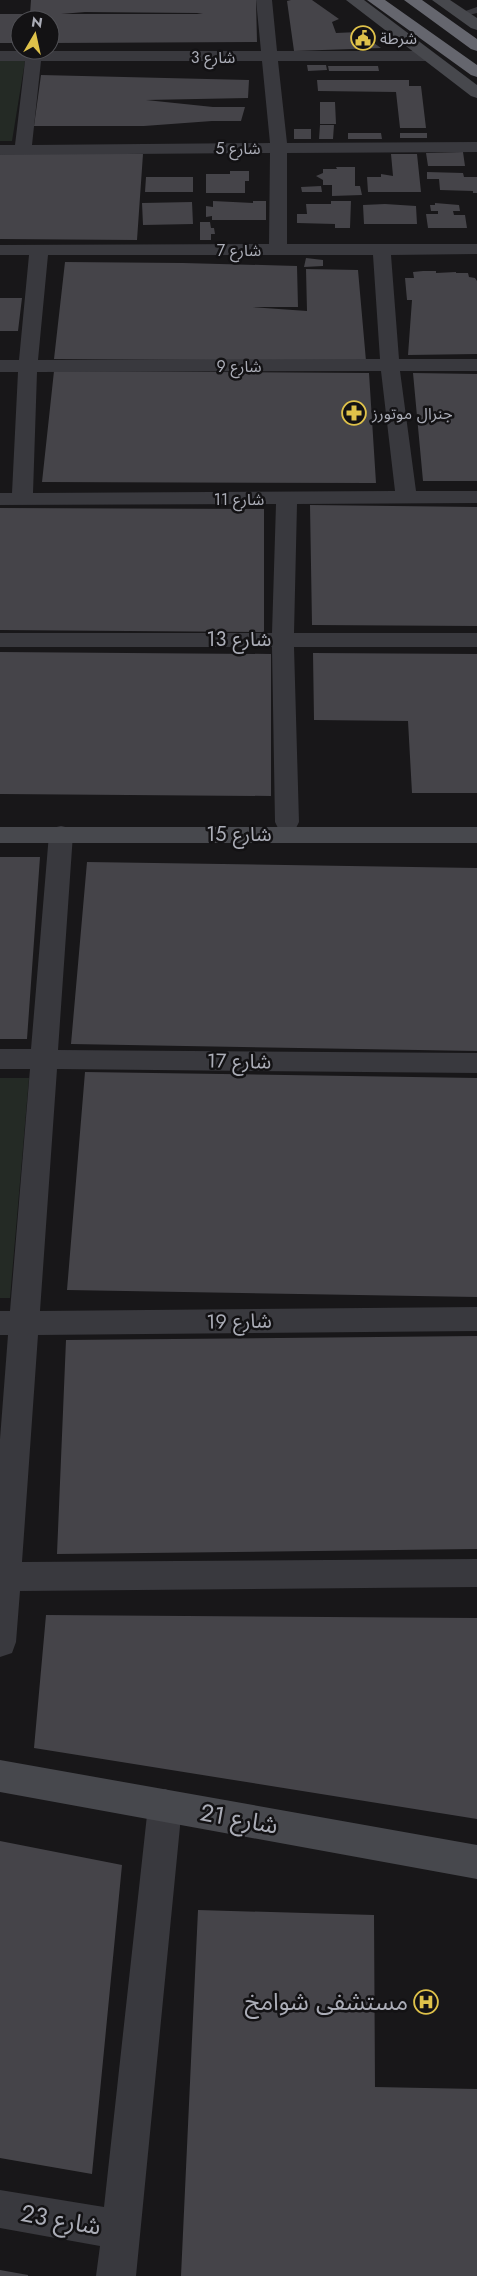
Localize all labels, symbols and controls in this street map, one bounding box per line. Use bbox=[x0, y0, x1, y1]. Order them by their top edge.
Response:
north arrow bbox=[10, 10, 60, 60]
text: N bbox=[30, 11, 44, 33]
public building icon: شرطة bbox=[350, 25, 376, 51]
place label: شرطة bbox=[380, 27, 417, 50]
street label: شارع 3 bbox=[191, 46, 235, 70]
street label: شارع 5 bbox=[215, 137, 261, 161]
street label: شارع 7 bbox=[217, 239, 261, 263]
street label: شارع 9 bbox=[216, 355, 262, 379]
pharmacy icon: جنرال موتورز bbox=[341, 400, 367, 426]
place label: جنرال موتورز bbox=[371, 402, 453, 425]
street label: شارع 11 bbox=[214, 488, 264, 512]
street label: شارع 13 bbox=[207, 625, 271, 654]
street label: شارع 15 bbox=[206, 820, 272, 849]
street label: شارع 17 bbox=[207, 1046, 271, 1077]
street label: شارع 19 bbox=[206, 1306, 272, 1337]
street label: شارع 21 bbox=[197, 1794, 281, 1843]
place label: مستشفى شوامخ bbox=[245, 1984, 408, 2019]
hospital icon: مستشفى شوامخ bbox=[413, 1989, 439, 2015]
street label: شارع 23 bbox=[18, 2195, 104, 2244]

